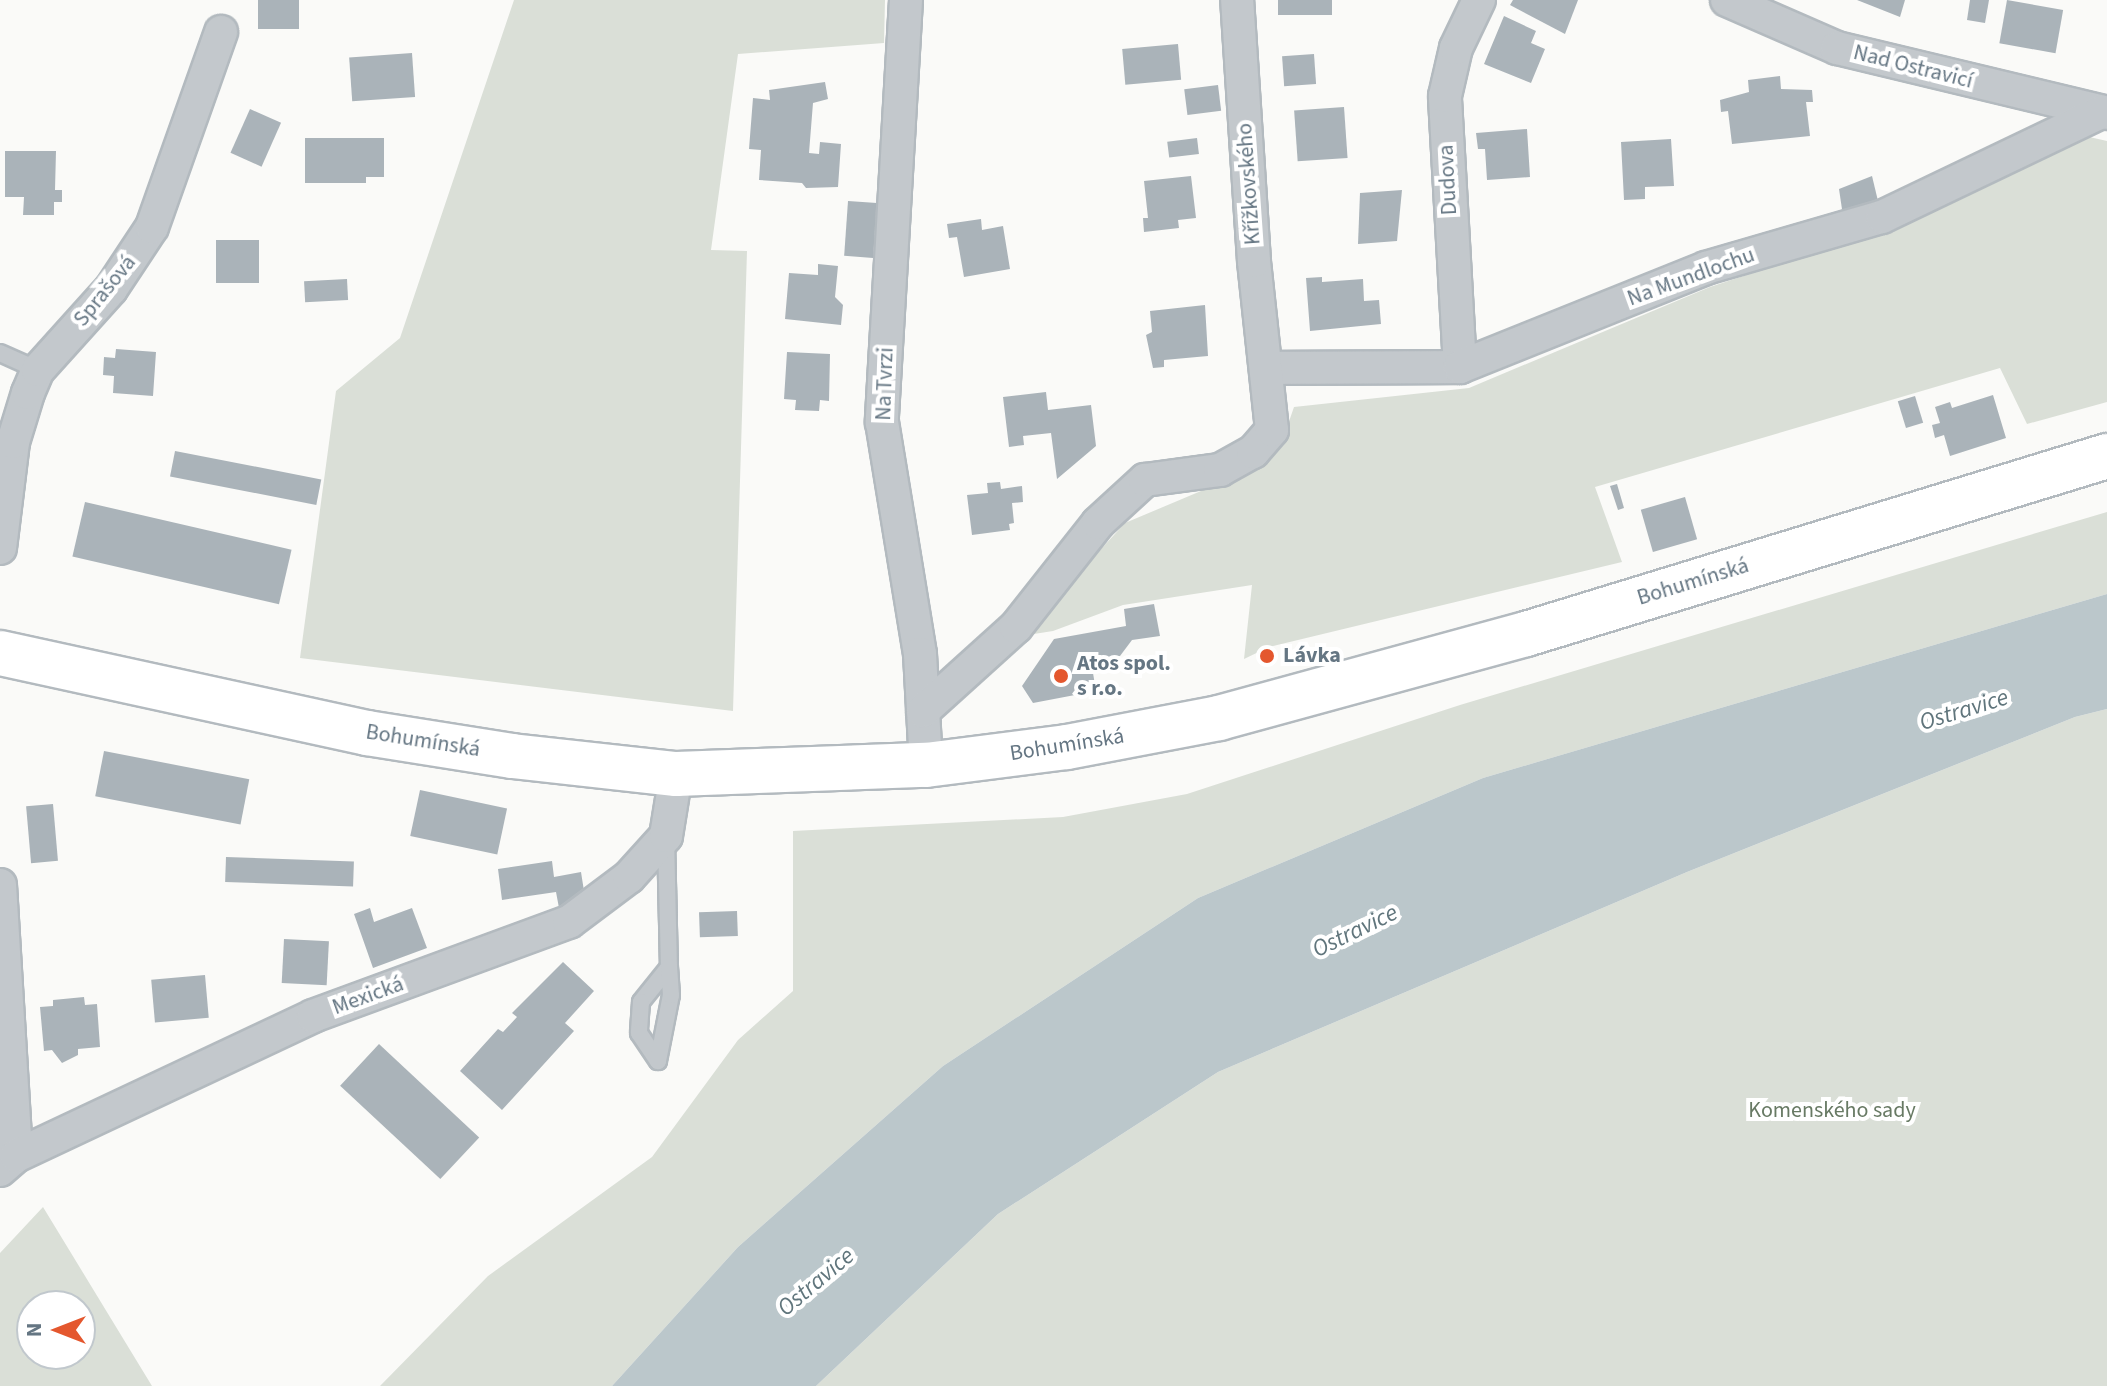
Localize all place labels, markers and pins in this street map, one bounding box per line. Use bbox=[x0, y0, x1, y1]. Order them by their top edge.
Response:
place label: Lávka bbox=[1283, 643, 1341, 669]
marker: Lávka bbox=[1258, 647, 1276, 665]
place label: Atos spol. s r.o. bbox=[1077, 650, 1171, 702]
marker: Atos spol. s r.o. bbox=[1052, 667, 1070, 685]

